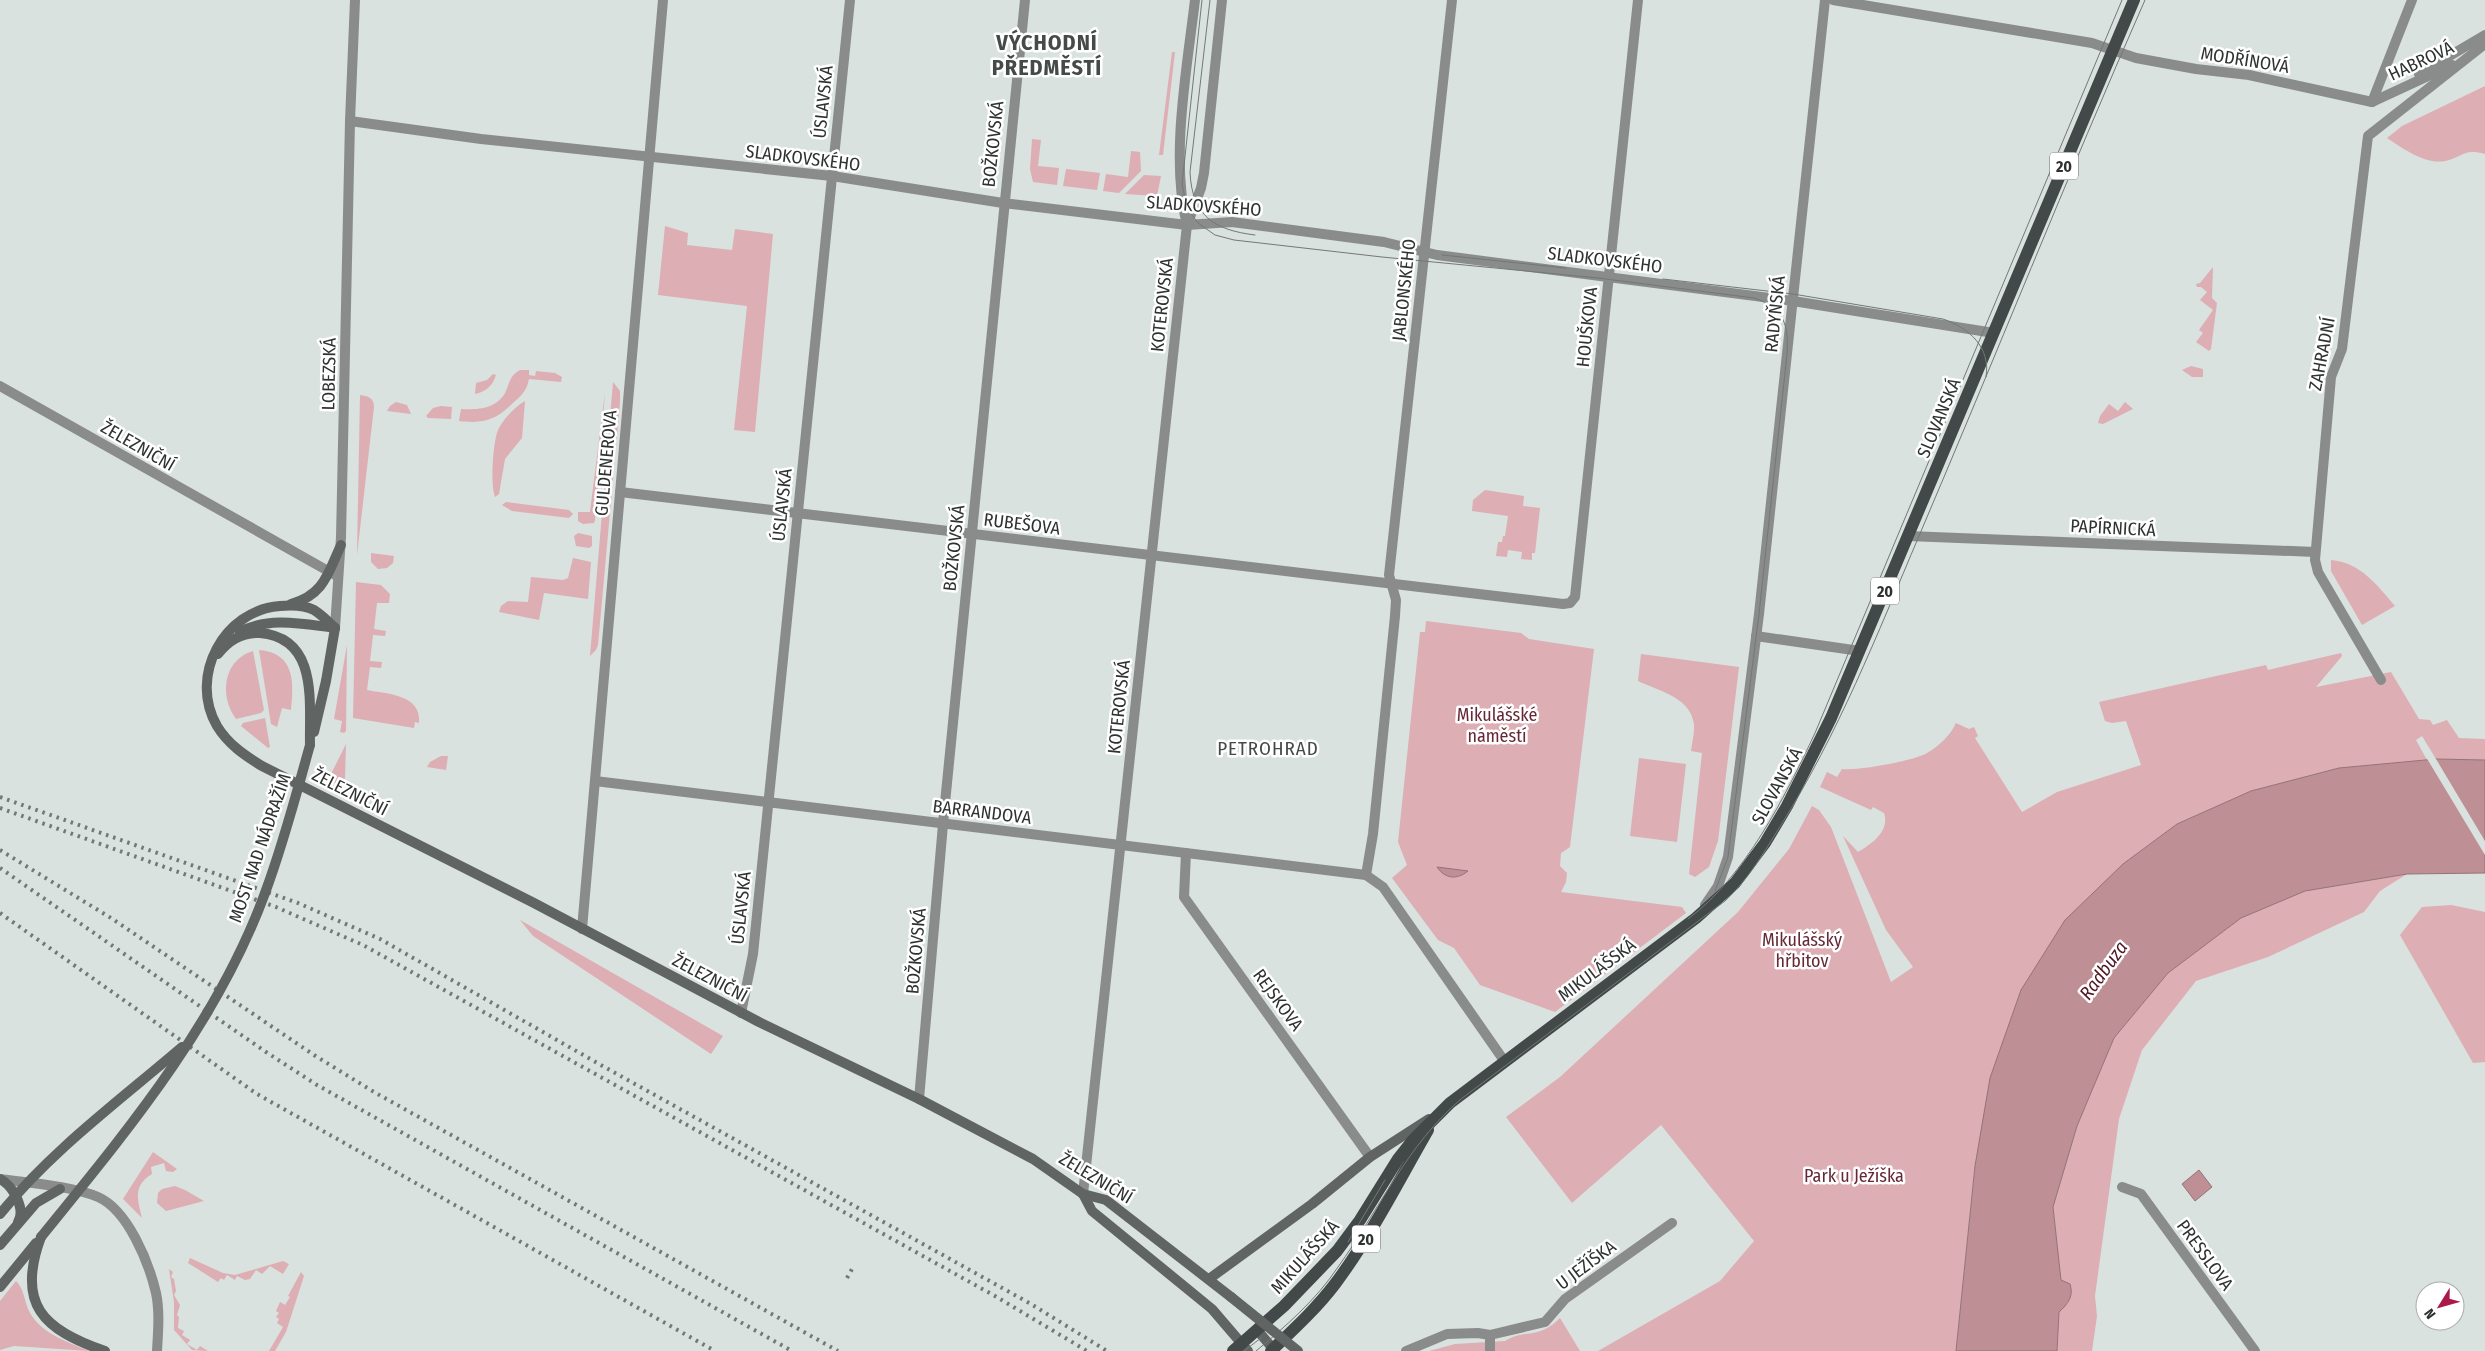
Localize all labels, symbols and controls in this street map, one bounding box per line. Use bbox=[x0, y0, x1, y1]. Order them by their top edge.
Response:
district label: VÝCHODNÍ PŘEDMĚSTÍ bbox=[992, 29, 1102, 81]
street label: HABROVÁ bbox=[2384, 35, 2458, 86]
street label: MODŘÍNOVÁ bbox=[2199, 41, 2292, 78]
street label: ÚSLAVSKÁ bbox=[807, 64, 838, 140]
street label: BOŽKOVSKÁ bbox=[977, 99, 1009, 188]
street label: SLADKOVSKÉHO bbox=[744, 139, 862, 176]
road number: 20 bbox=[2050, 153, 2078, 180]
street label: SLADKOVSKÉHO bbox=[1146, 190, 1262, 221]
street label: JABLONSKÉHO bbox=[1387, 238, 1420, 342]
street label: SLADKOVSKÉHO bbox=[1546, 241, 1664, 278]
street label: KOTEROVSKÁ bbox=[1145, 256, 1178, 353]
street label: RADYŇSKÁ bbox=[1759, 274, 1790, 353]
street label: HOUŠKOVA bbox=[1572, 285, 1602, 368]
street label: ZAHRADNÍ bbox=[2303, 315, 2340, 393]
street label: LOBEZSKÁ bbox=[316, 337, 341, 411]
street label: SLOVANSKÁ bbox=[1911, 374, 1966, 461]
street label: GULDENEROVA bbox=[590, 409, 622, 517]
street label: ŽELEZNIČNÍ bbox=[97, 415, 180, 476]
street label: ÚSLAVSKÁ bbox=[766, 467, 797, 543]
street label: BOŽKOVSKÁ bbox=[938, 503, 970, 592]
street label: RUBEŠOVA bbox=[982, 508, 1062, 540]
street label: PAPÍRNICKÁ bbox=[2070, 514, 2157, 541]
road number: 20 bbox=[1871, 578, 1899, 604]
street label: KOTEROVSKÁ bbox=[1102, 658, 1135, 755]
park label: Mikulášské náměstí bbox=[1457, 704, 1537, 747]
district label: PETROHRAD bbox=[1217, 737, 1319, 760]
street label: SLOVANSKÁ bbox=[1746, 743, 1807, 828]
street label: ŽELEZNIČNÍ bbox=[308, 763, 392, 821]
street label: MOST NAD NÁDRAŽÍM bbox=[223, 770, 296, 925]
street label: BARRANDOVA bbox=[931, 795, 1033, 829]
street label: ÚSLAVSKÁ bbox=[725, 870, 756, 946]
street label: BOŽKOVSKÁ bbox=[900, 906, 931, 995]
park label: Mikulášský hřbitov bbox=[1762, 929, 1842, 972]
street label: MIKULÁŠSKÁ bbox=[1553, 933, 1641, 1006]
water label: Radbuza bbox=[2074, 936, 2132, 1004]
street label: ŽELEZNIČNÍ bbox=[669, 948, 752, 1007]
street label: REJSKOVA bbox=[1248, 965, 1308, 1036]
street label: ŽELEZNIČNÍ bbox=[1055, 1147, 1138, 1209]
park label: Park u Ježíška bbox=[1804, 1165, 1904, 1187]
street label: MIKULÁŠSKÁ bbox=[1265, 1215, 1344, 1298]
street label: PRESSLOVA bbox=[2172, 1215, 2238, 1295]
road number: 20 bbox=[1352, 1226, 1380, 1252]
street label: U JEŽÍŠKA bbox=[1551, 1234, 1621, 1295]
north arrow bbox=[2415, 1281, 2465, 1331]
text: N bbox=[2421, 1305, 2439, 1322]

